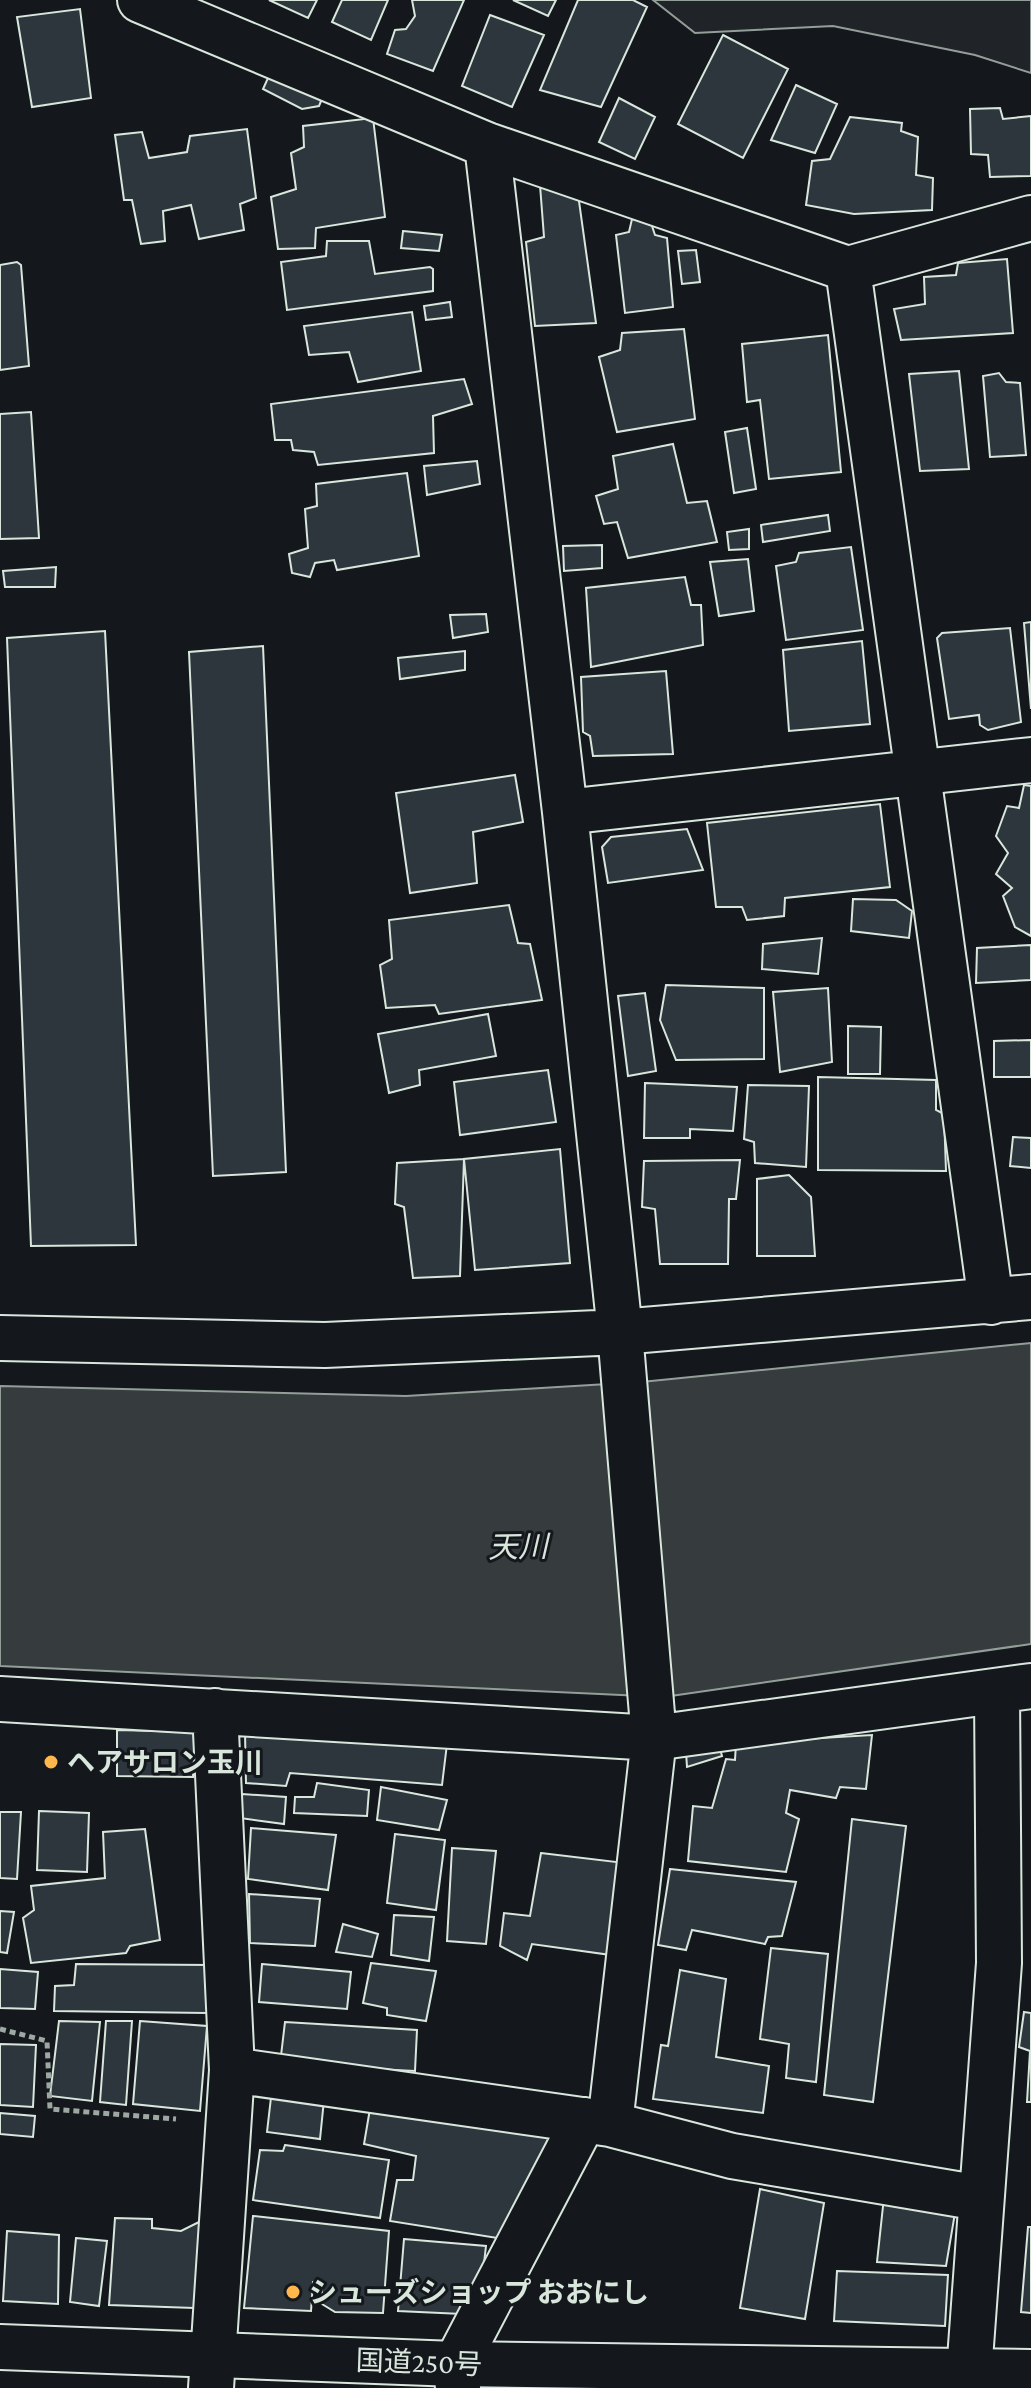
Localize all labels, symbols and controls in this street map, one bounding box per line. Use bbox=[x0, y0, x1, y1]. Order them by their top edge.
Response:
water label: 天川 bbox=[488, 1529, 551, 1564]
place label: ヘアサロン玉川 bbox=[67, 1747, 263, 1778]
marker: ヘアサロン玉川 bbox=[42, 1753, 60, 1771]
place label: シューズショップ おおにし bbox=[309, 2277, 649, 2308]
marker: シューズショップ おおにし bbox=[284, 2283, 302, 2301]
street label: 国道250号 bbox=[355, 2345, 483, 2380]

